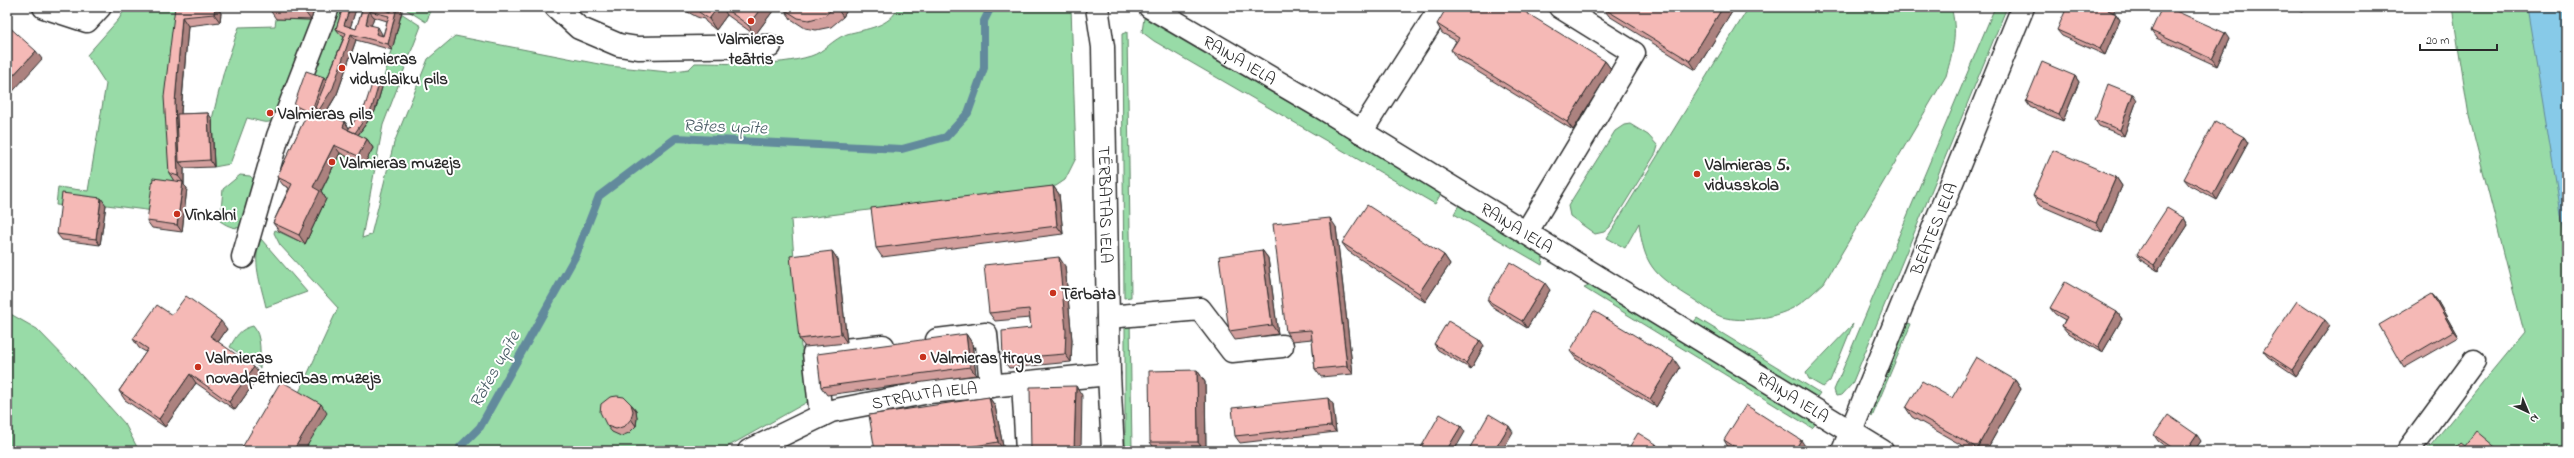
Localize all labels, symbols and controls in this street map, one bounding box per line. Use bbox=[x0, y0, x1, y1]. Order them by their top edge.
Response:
marker: Valmieras teātris bbox=[746, 16, 756, 26]
scale bar bbox=[2420, 26, 2497, 52]
place label: Valmieras teātris bbox=[717, 27, 785, 72]
street label: RAIŅA IELA bbox=[1198, 30, 1280, 92]
text: 20 m bbox=[2426, 32, 2449, 50]
place label: Valmieras viduslaiku pils bbox=[349, 47, 448, 92]
marker: Valmieras viduslaiku pils bbox=[337, 63, 347, 73]
place label: Valmieras pils bbox=[277, 102, 373, 127]
marker: Valmieras pils bbox=[265, 108, 275, 118]
water label: Rātes upīte bbox=[682, 114, 768, 142]
street label: TĒRBATAS IELA bbox=[1091, 145, 1118, 264]
place label: Valmieras muzejs bbox=[339, 151, 461, 176]
place label: Valmieras 5. vidusskola bbox=[1704, 153, 1790, 198]
marker: Valmieras muzejs bbox=[327, 157, 337, 167]
marker: Valmieras 5. vidusskola bbox=[1692, 169, 1702, 179]
street label: BEĀTES IELA bbox=[1904, 179, 1964, 280]
street label: RAIŅA IELA bbox=[1475, 197, 1557, 260]
place label: Vīnkalni bbox=[184, 203, 236, 228]
marker: Vīnkalni bbox=[172, 209, 182, 219]
place label: Tērbata bbox=[1061, 282, 1116, 307]
marker: Tērbata bbox=[1048, 288, 1058, 298]
water label: Rātes upīte bbox=[464, 326, 528, 413]
place label: Valmieras novadpētniecības muzejs bbox=[205, 346, 382, 391]
place label: Valmieras tirgus bbox=[930, 346, 1043, 373]
marker: Valmieras tirgus bbox=[918, 352, 928, 362]
marker: Valmieras novadpētniecības muzejs bbox=[193, 362, 203, 372]
street label: RAIŅA IELA bbox=[1751, 366, 1834, 430]
street label: STRAUTA IELA bbox=[869, 376, 979, 417]
north arrow bbox=[2508, 392, 2548, 432]
text: N bbox=[2526, 410, 2542, 427]

